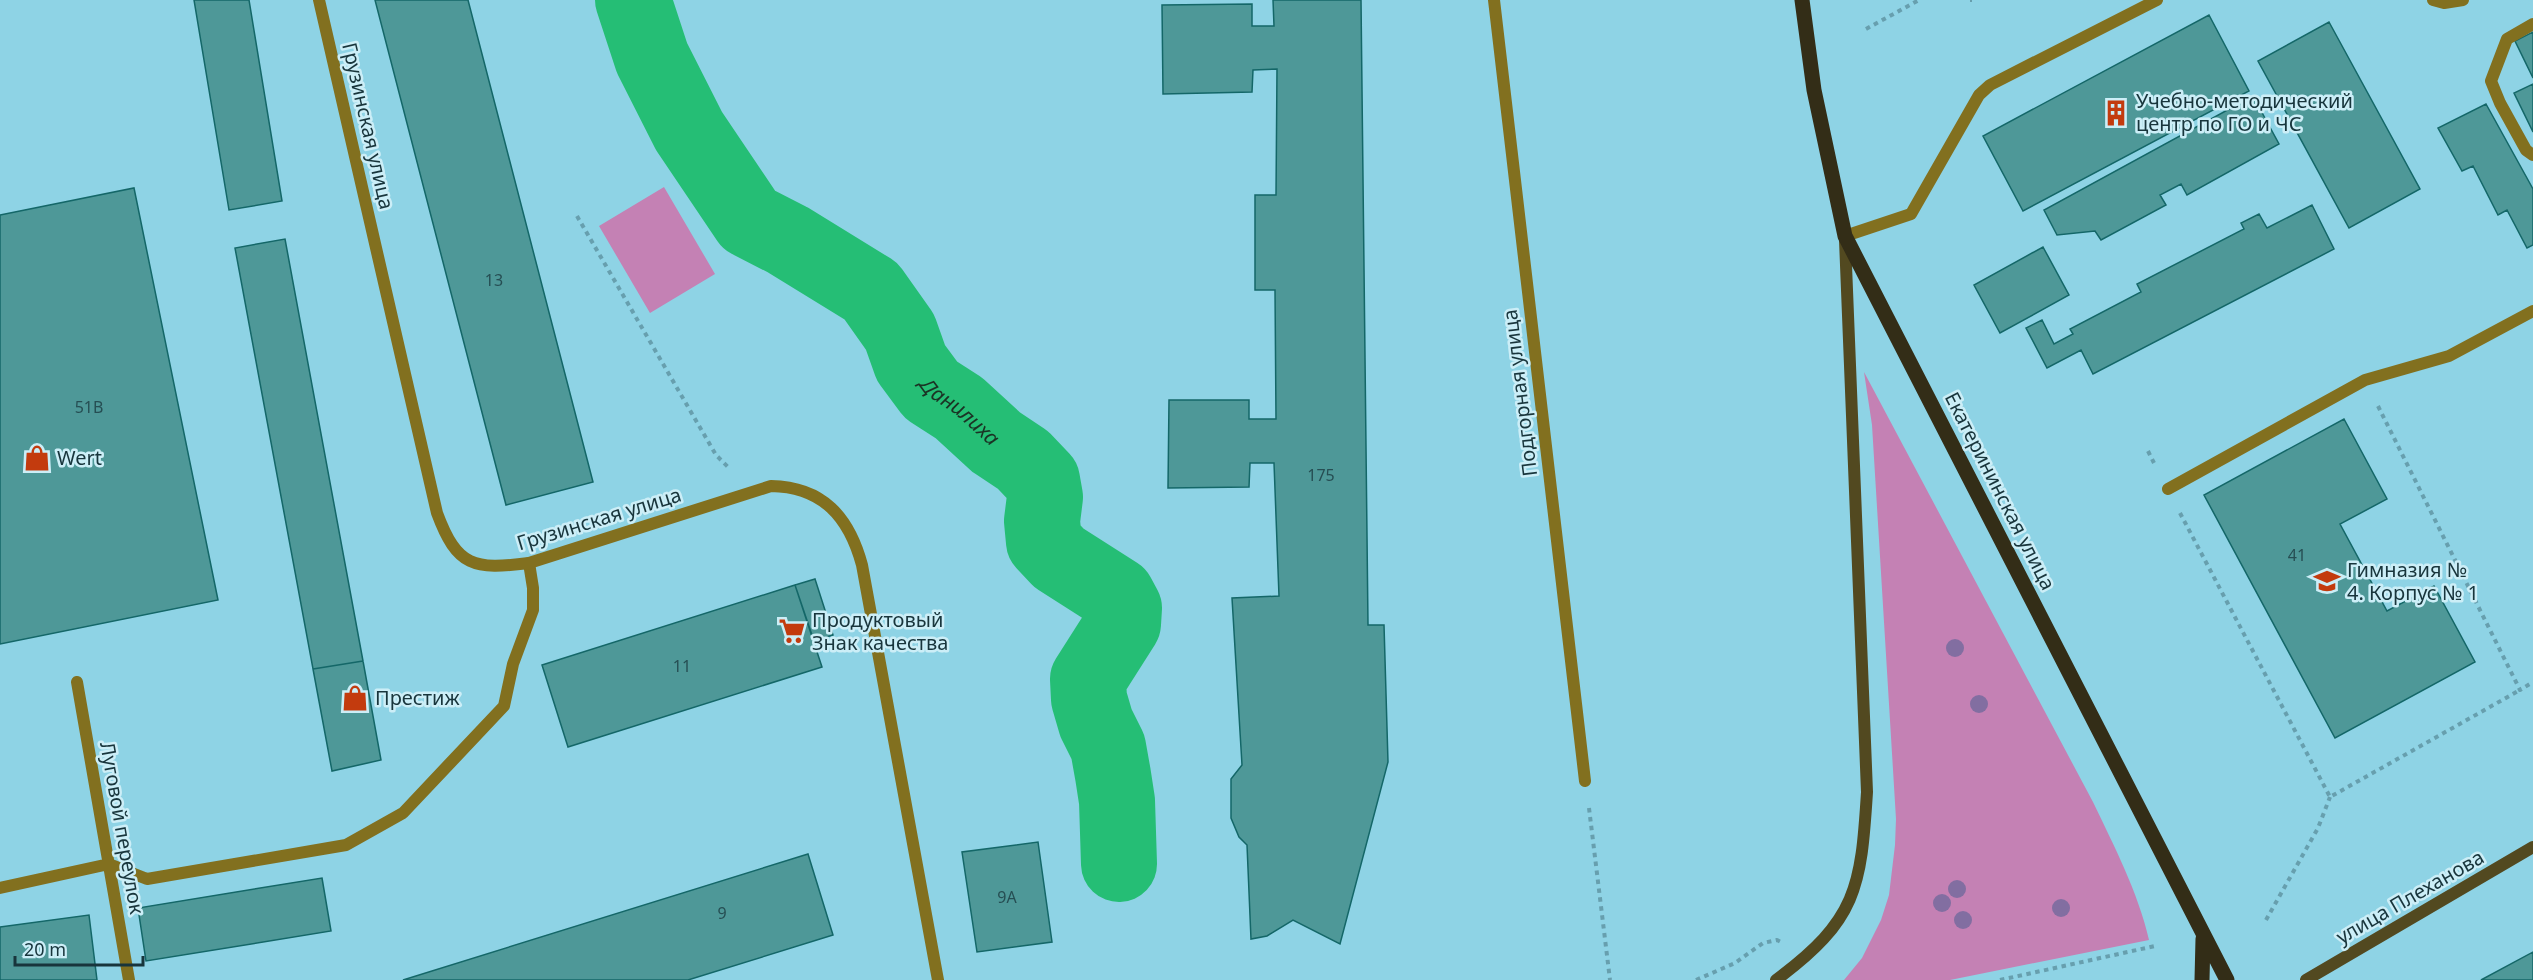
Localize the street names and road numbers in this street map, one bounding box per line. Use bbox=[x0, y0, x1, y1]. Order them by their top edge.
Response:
street label: Грузинская улица bbox=[336, 40, 401, 212]
street label: Подгорная улица bbox=[1496, 308, 1543, 478]
street label: Екатерининская улица bbox=[1939, 387, 2062, 594]
street label: Грузинская улица bbox=[513, 481, 684, 556]
street label: Луговой переулок bbox=[94, 740, 151, 917]
street label: улица Плеханова bbox=[2331, 843, 2489, 950]

